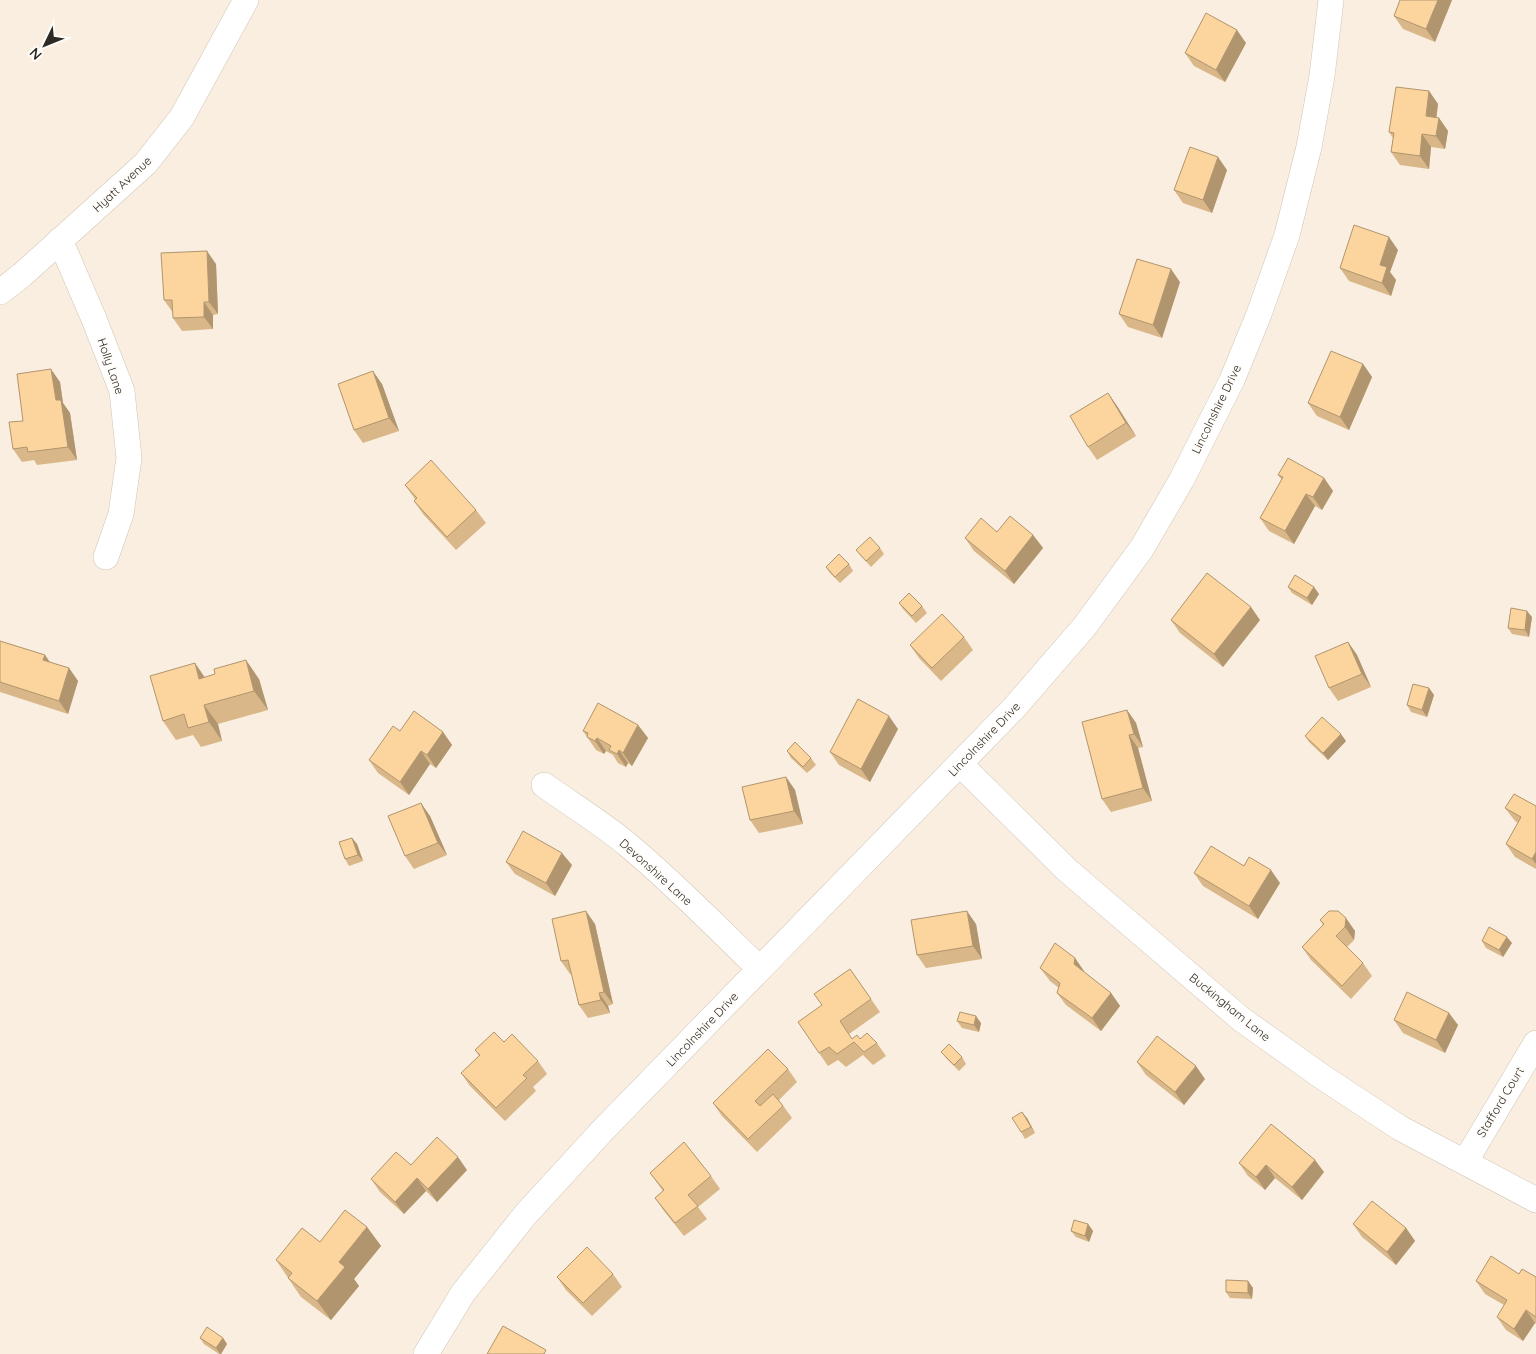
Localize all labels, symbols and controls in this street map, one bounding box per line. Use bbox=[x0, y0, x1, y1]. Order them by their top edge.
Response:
north arrow bbox=[20, 20, 70, 70]
text: N bbox=[25, 44, 46, 64]
street label: Hyatt Avenue bbox=[89, 153, 155, 215]
street label: Holly Lane bbox=[94, 336, 128, 396]
street label: Lincolnshire Drive bbox=[1188, 362, 1244, 456]
street label: Lincolnshire Drive bbox=[945, 699, 1023, 779]
street label: Devonshire Lane bbox=[617, 835, 696, 909]
street label: Buckingham Lane bbox=[1186, 970, 1274, 1044]
street label: Lincolnshire Drive bbox=[663, 989, 741, 1069]
street label: Stafford Court bbox=[1473, 1064, 1527, 1140]

